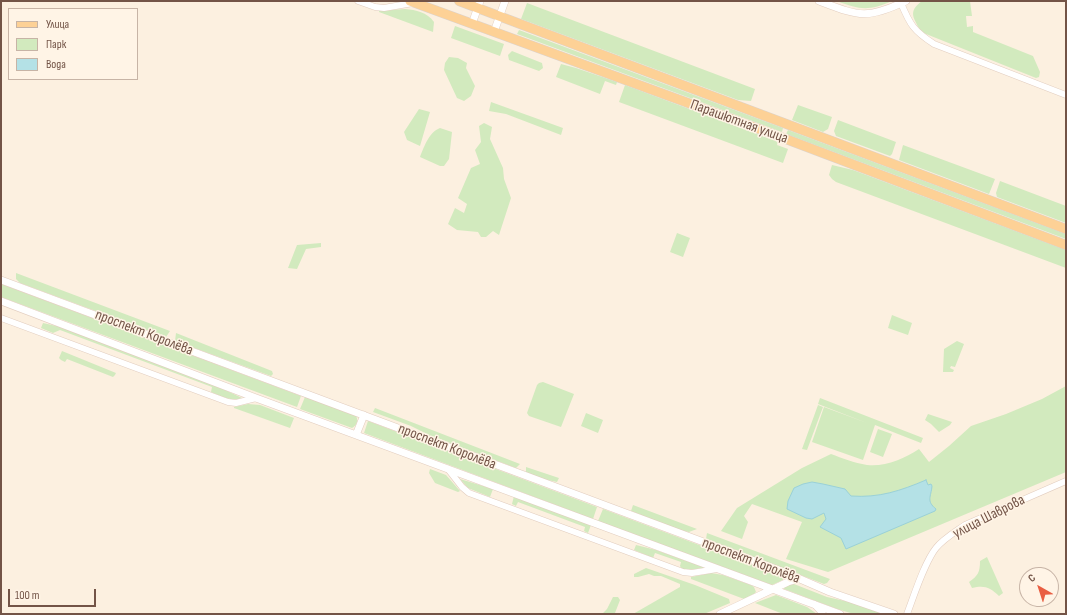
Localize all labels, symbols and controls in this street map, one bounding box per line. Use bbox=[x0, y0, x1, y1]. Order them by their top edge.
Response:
legend bbox=[8, 8, 138, 80]
text: Улица bbox=[46, 17, 69, 32]
text: Парк bbox=[46, 37, 66, 52]
text: Вода bbox=[46, 57, 66, 72]
street label: Парашютная улица bbox=[688, 96, 790, 148]
street label: проспект Королёва bbox=[92, 306, 196, 360]
street label: проспект Королёва bbox=[395, 420, 499, 474]
street label: улица Шаврова bbox=[950, 491, 1028, 543]
street label: проспект Королёва bbox=[699, 534, 803, 588]
north arrow bbox=[1019, 567, 1059, 607]
text: С bbox=[1025, 571, 1038, 585]
scale bar bbox=[10, 581, 98, 607]
text: 100 m bbox=[15, 588, 40, 603]

